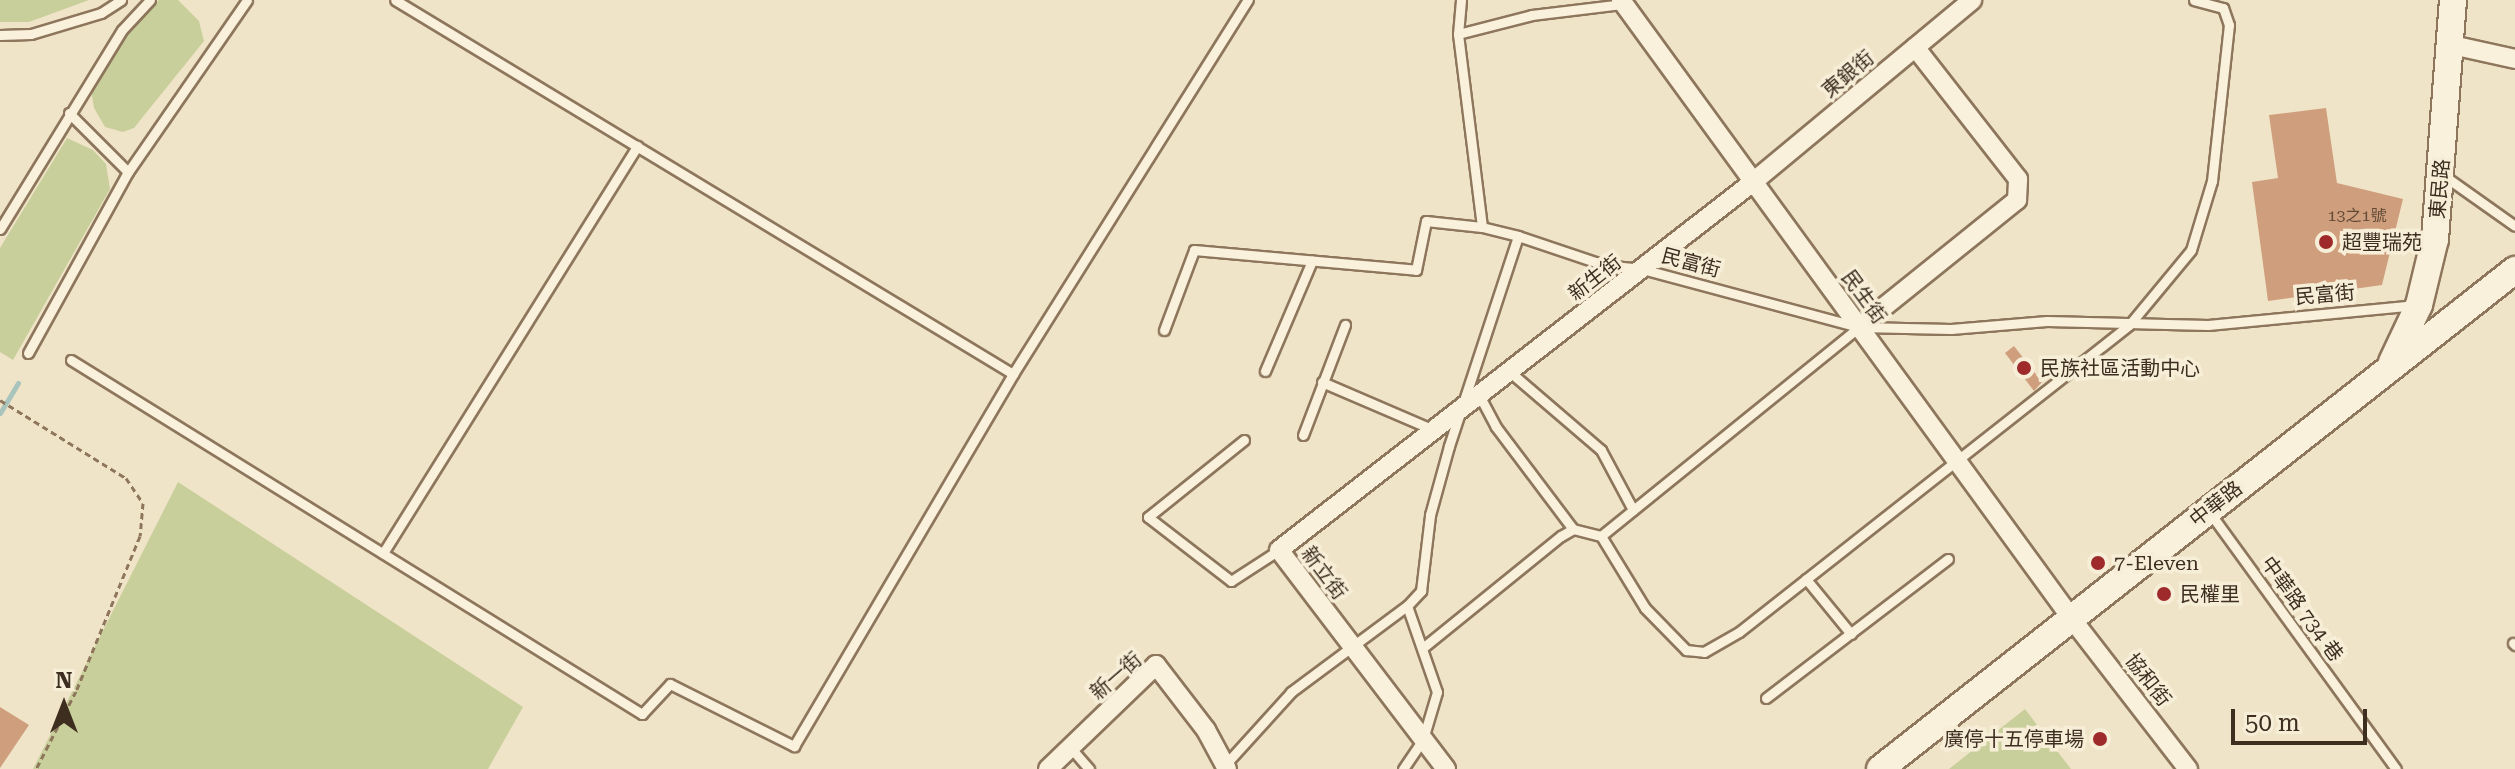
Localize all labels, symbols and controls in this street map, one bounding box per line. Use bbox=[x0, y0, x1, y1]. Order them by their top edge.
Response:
street label: 東銀街 bbox=[1817, 46, 1879, 102]
street label: 東民路 bbox=[2425, 158, 2455, 220]
house number: 13之1號 bbox=[2328, 206, 2386, 226]
place label: 超豐瑞苑 bbox=[2342, 230, 2422, 254]
marker: 超豐瑞苑 bbox=[2317, 233, 2335, 251]
street label: 民富街 bbox=[1659, 244, 1723, 282]
street label: 新生街 bbox=[1564, 250, 1626, 306]
street label: 民生街 bbox=[1837, 266, 1891, 328]
street label: 民富街 bbox=[2294, 280, 2356, 310]
place label: 民族社區活動中心 bbox=[2040, 356, 2200, 380]
marker: 民族社區活動中心 bbox=[2015, 359, 2033, 377]
street label: 中華路 bbox=[2185, 476, 2247, 532]
street label: 新立街 bbox=[1296, 542, 1352, 604]
place label: 7-Eleven bbox=[2114, 551, 2199, 575]
street label: 中華路 734 巷 bbox=[2256, 552, 2348, 666]
marker: 7-Eleven bbox=[2089, 554, 2107, 572]
place label: 民權里 bbox=[2180, 582, 2240, 606]
marker: 民權里 bbox=[2155, 585, 2173, 603]
street label: 新一街 bbox=[1085, 647, 1147, 705]
street label: 協和街 bbox=[2120, 649, 2176, 711]
north arrow bbox=[24, 665, 104, 745]
text: N bbox=[56, 668, 72, 693]
scale bar bbox=[2235, 693, 2371, 743]
text: 50 m bbox=[2245, 709, 2300, 737]
place label: 廣停十五停車場 bbox=[1944, 727, 2084, 751]
marker: 廣停十五停車場 bbox=[2091, 730, 2109, 748]

